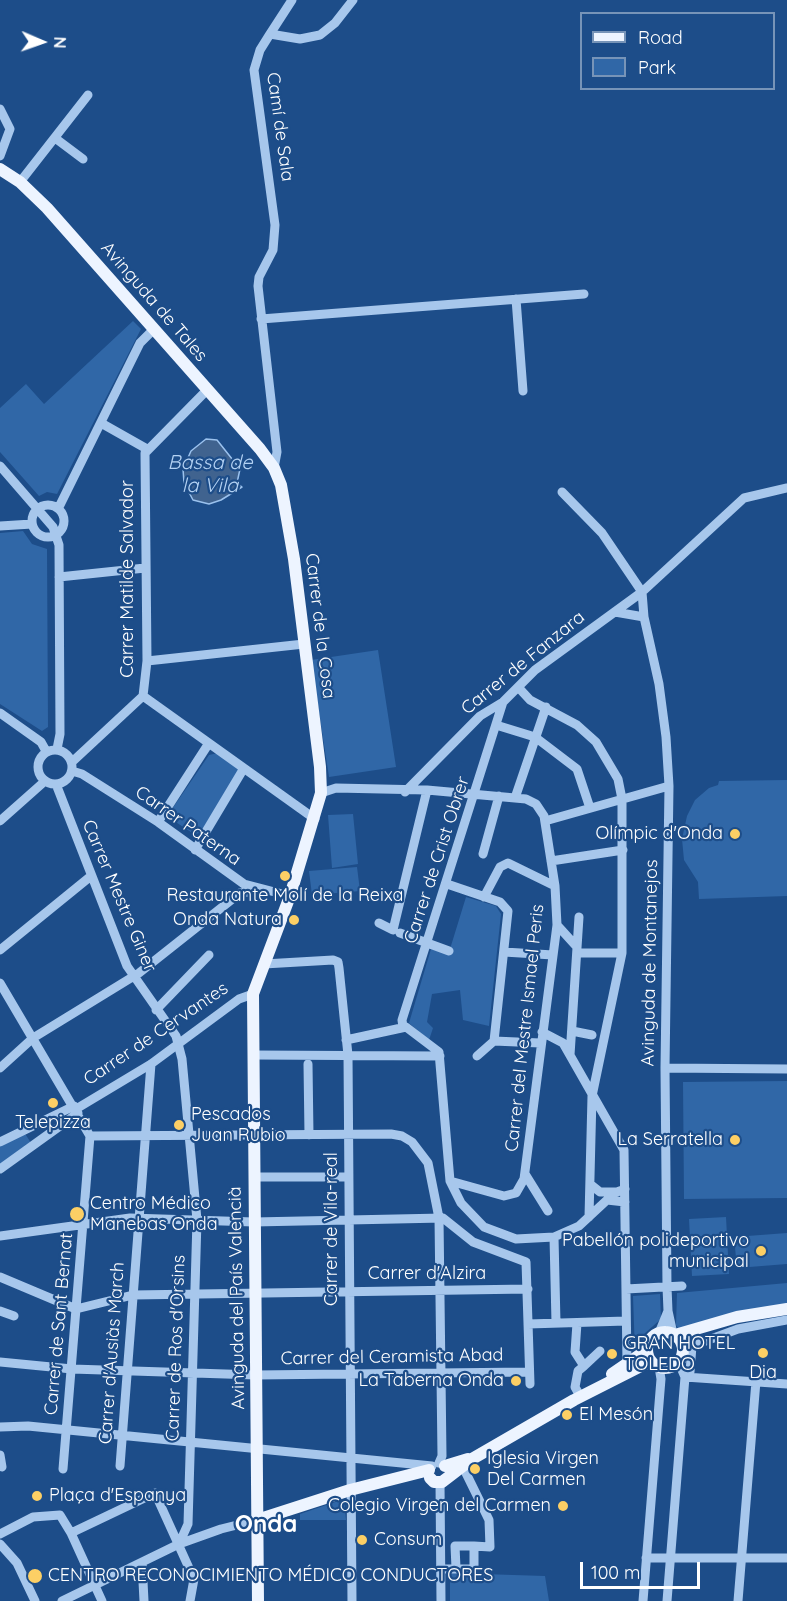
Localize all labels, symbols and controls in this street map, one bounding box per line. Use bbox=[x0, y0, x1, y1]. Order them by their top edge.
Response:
north arrow bbox=[12, 12, 72, 72]
legend bbox=[580, 12, 775, 90]
text: Road bbox=[638, 26, 683, 49]
text: N bbox=[50, 36, 70, 49]
text: Park bbox=[638, 56, 676, 79]
street label: Camí de Sala bbox=[262, 71, 298, 183]
street label: Avinguda de Tales bbox=[96, 238, 212, 366]
water label: Bassa de la Vila bbox=[167, 451, 253, 498]
street label: Carrer Matilde Salvador bbox=[117, 480, 139, 678]
street label: Carrer de la Cosa bbox=[300, 552, 340, 700]
street label: Carrer de Fanzara bbox=[457, 607, 589, 719]
street label: Carrer de Crist Obrer bbox=[400, 774, 474, 946]
street label: Carrer Paterna bbox=[131, 782, 245, 870]
street label: Carrer Mestre Giner bbox=[77, 817, 161, 975]
place label: Olímpic d'Onda bbox=[595, 823, 723, 845]
marker: Olímpic d'Onda bbox=[728, 827, 742, 841]
street label: Avinguda de Montanejos bbox=[637, 859, 663, 1067]
marker: Restaurante Molí de la Reixa bbox=[278, 869, 292, 883]
place label: Restaurante Molí de la Reixa bbox=[166, 885, 404, 907]
street label: Carrer del Mestre Ismael Peris bbox=[501, 903, 549, 1153]
place label: Onda Natura bbox=[173, 909, 282, 931]
marker: Onda Natura bbox=[287, 913, 301, 927]
street label: Carrer de Cervantes bbox=[80, 978, 232, 1090]
marker: Telepizza bbox=[46, 1096, 60, 1110]
place label: Pescados Juan Rubio bbox=[191, 1104, 286, 1146]
place label: Telepizza bbox=[15, 1112, 91, 1134]
marker: Pescados Juan Rubio bbox=[172, 1118, 186, 1132]
place label: La Serratella bbox=[617, 1129, 723, 1151]
marker: La Serratella bbox=[728, 1133, 742, 1147]
street label: Carrer de Vila-real bbox=[321, 1152, 343, 1306]
street label: Avinguda del País Valencià bbox=[224, 1186, 250, 1410]
place label: Centro Médico Manebas Onda bbox=[90, 1193, 218, 1236]
marker: Centro Médico Manebas Onda bbox=[68, 1205, 86, 1223]
place label: Pabellón polideportivo municipal bbox=[562, 1230, 749, 1272]
street label: Carrer de Sant Bernat bbox=[40, 1232, 78, 1416]
marker: Pabellón polideportivo municipal bbox=[754, 1244, 768, 1258]
street label: Carrer de Ros d'Orsins bbox=[162, 1254, 190, 1442]
street label: Carrer d'Ausiàs March bbox=[95, 1261, 129, 1445]
street label: Carrer d'Alzira bbox=[368, 1263, 486, 1285]
place label: GRAN HOTEL TOLEDO bbox=[624, 1333, 735, 1376]
street label: Carrer del Ceramista Abad bbox=[280, 1344, 504, 1370]
marker: Dia bbox=[756, 1346, 770, 1360]
marker: GRAN HOTEL TOLEDO bbox=[605, 1347, 619, 1361]
place label: Dia bbox=[749, 1362, 777, 1384]
place label: La Taberna Onda bbox=[358, 1370, 504, 1392]
marker: La Taberna Onda bbox=[509, 1374, 523, 1388]
place label: El Mesón bbox=[579, 1404, 653, 1426]
marker: El Mesón bbox=[560, 1408, 574, 1422]
place label: Iglesia Virgen Del Carmen bbox=[487, 1448, 599, 1490]
marker: Iglesia Virgen Del Carmen bbox=[468, 1462, 482, 1476]
place label: Plaça d'Espanya bbox=[49, 1485, 186, 1507]
marker: Plaça d'Espanya bbox=[30, 1489, 44, 1503]
place label: Colegio Virgen del Carmen bbox=[328, 1495, 551, 1517]
marker: Colegio Virgen del Carmen bbox=[556, 1499, 570, 1513]
district label: Onda bbox=[235, 1511, 297, 1539]
place label: Consum bbox=[374, 1529, 442, 1551]
marker: Consum bbox=[355, 1533, 369, 1547]
scale bar bbox=[583, 1550, 703, 1588]
text: 100 m bbox=[591, 1561, 640, 1584]
place label: CENTRO RECONOCIMIENTO MÉDICO CONDUCTORES bbox=[48, 1565, 493, 1587]
marker: CENTRO RECONOCIMIENTO MÉDICO CONDUCTORES bbox=[26, 1567, 44, 1585]

